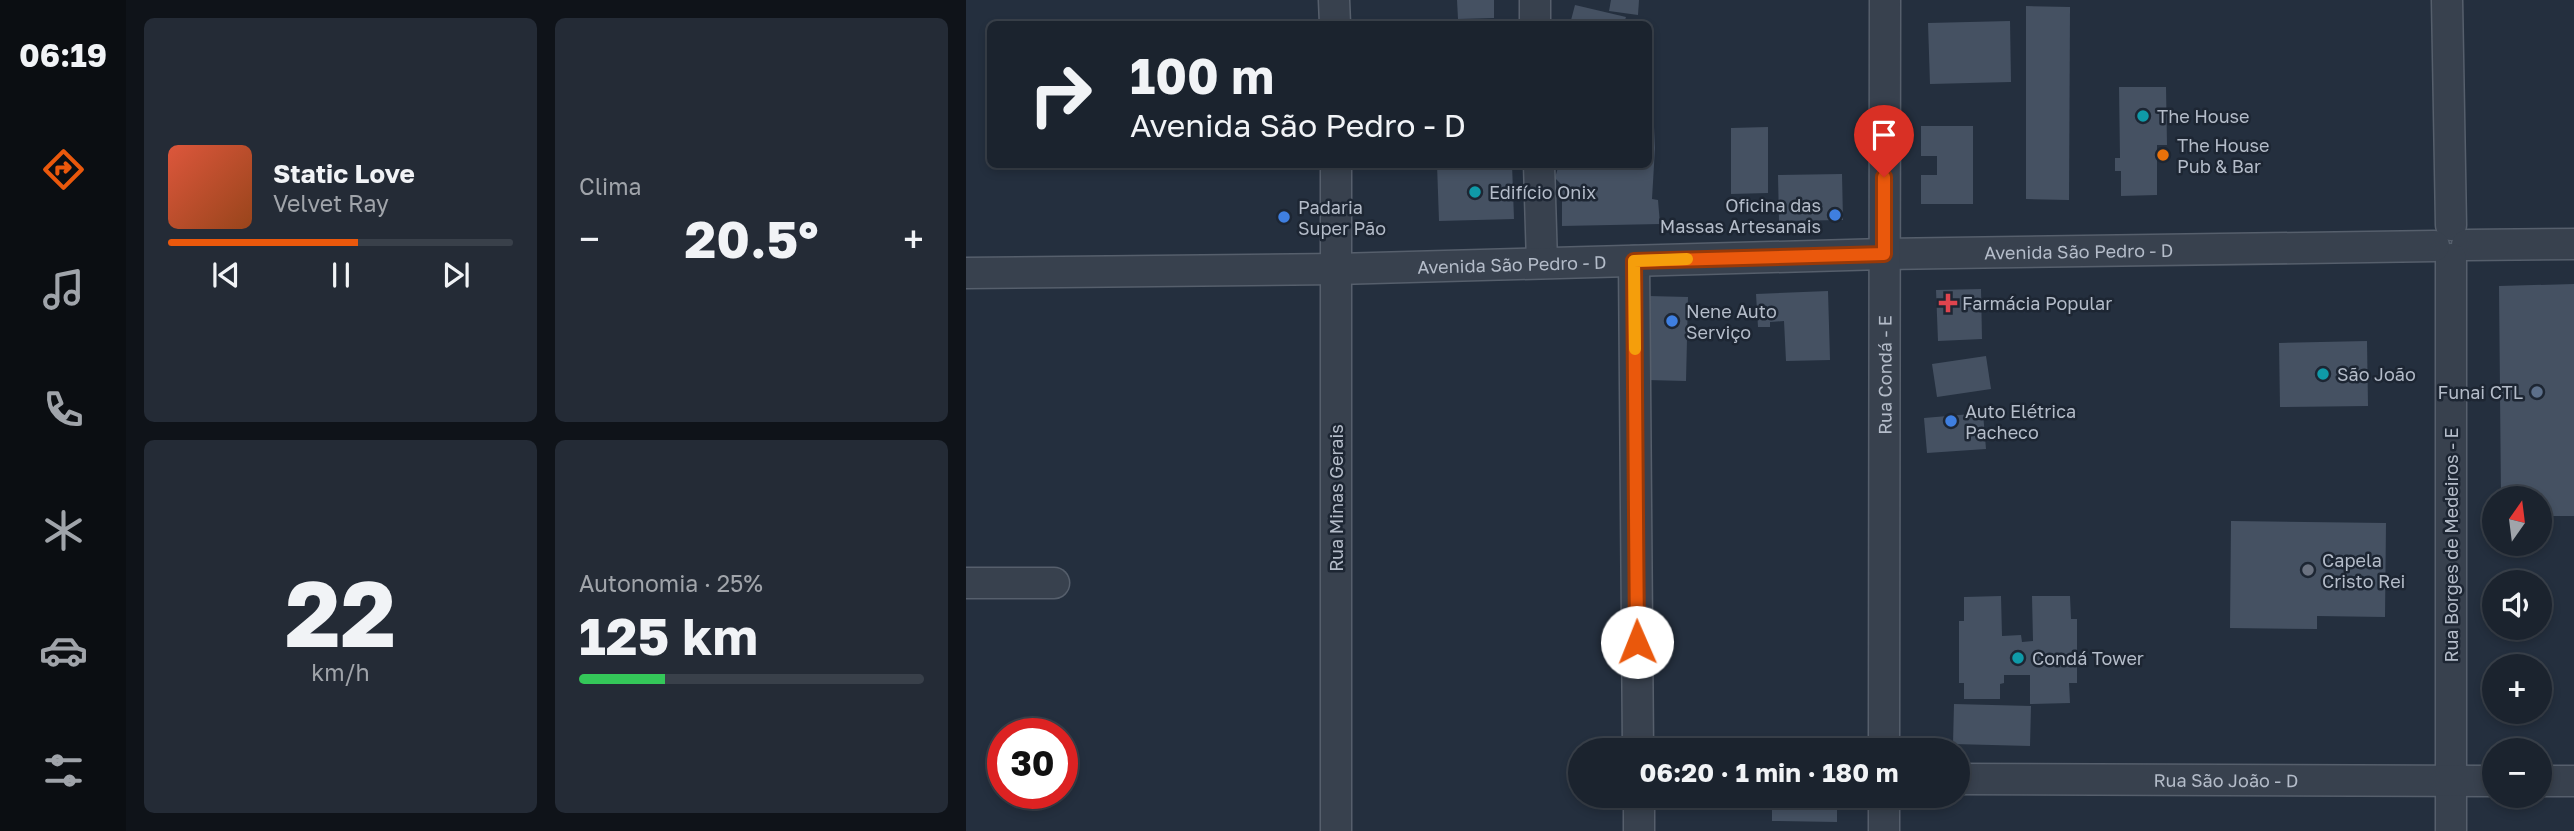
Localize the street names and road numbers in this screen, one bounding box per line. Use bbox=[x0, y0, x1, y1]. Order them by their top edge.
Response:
street label: Avenida São Pedro - D bbox=[1984, 239, 2173, 264]
street label: Avenida São Pedro - D bbox=[1417, 251, 1607, 278]
street label: Rua Condá - E bbox=[1873, 315, 1896, 435]
street label: Rua Minas Gerais bbox=[1325, 424, 1347, 572]
street label: Rua Borges de Medeiros - E bbox=[2440, 428, 2462, 662]
street label: Rua São João - D bbox=[2154, 769, 2298, 791]

